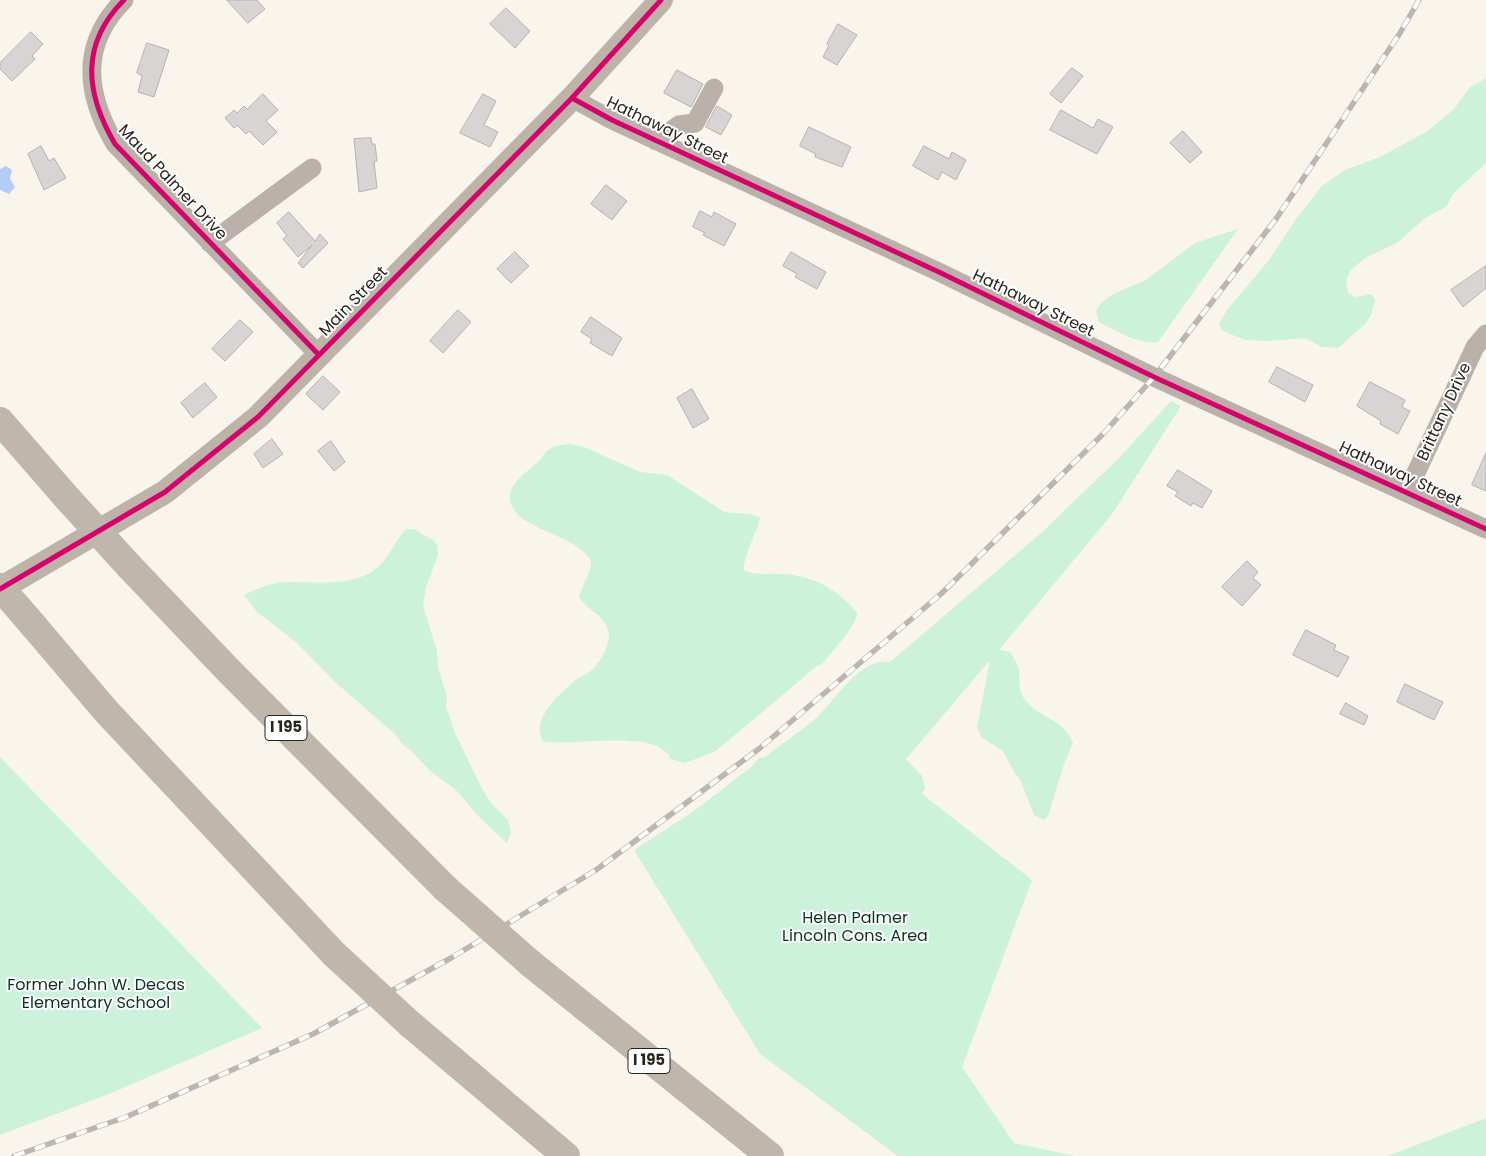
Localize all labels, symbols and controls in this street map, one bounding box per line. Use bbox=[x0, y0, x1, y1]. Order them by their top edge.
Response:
street label: Hathaway Street bbox=[603, 93, 731, 169]
street label: Maud Palmer Drive bbox=[114, 121, 230, 245]
street label: Main Street bbox=[316, 263, 392, 341]
street label: Hathaway Street bbox=[969, 266, 1097, 342]
street label: Brittany Drive bbox=[1414, 360, 1476, 464]
street label: Hathaway Street bbox=[1336, 438, 1464, 512]
road number: I 195 bbox=[265, 716, 307, 740]
park label: Helen Palmer Lincoln Cons. Area bbox=[782, 909, 928, 947]
park label: Former John W. Decas Elementary School bbox=[7, 976, 185, 1014]
road number: I 195 bbox=[628, 1048, 670, 1074]

